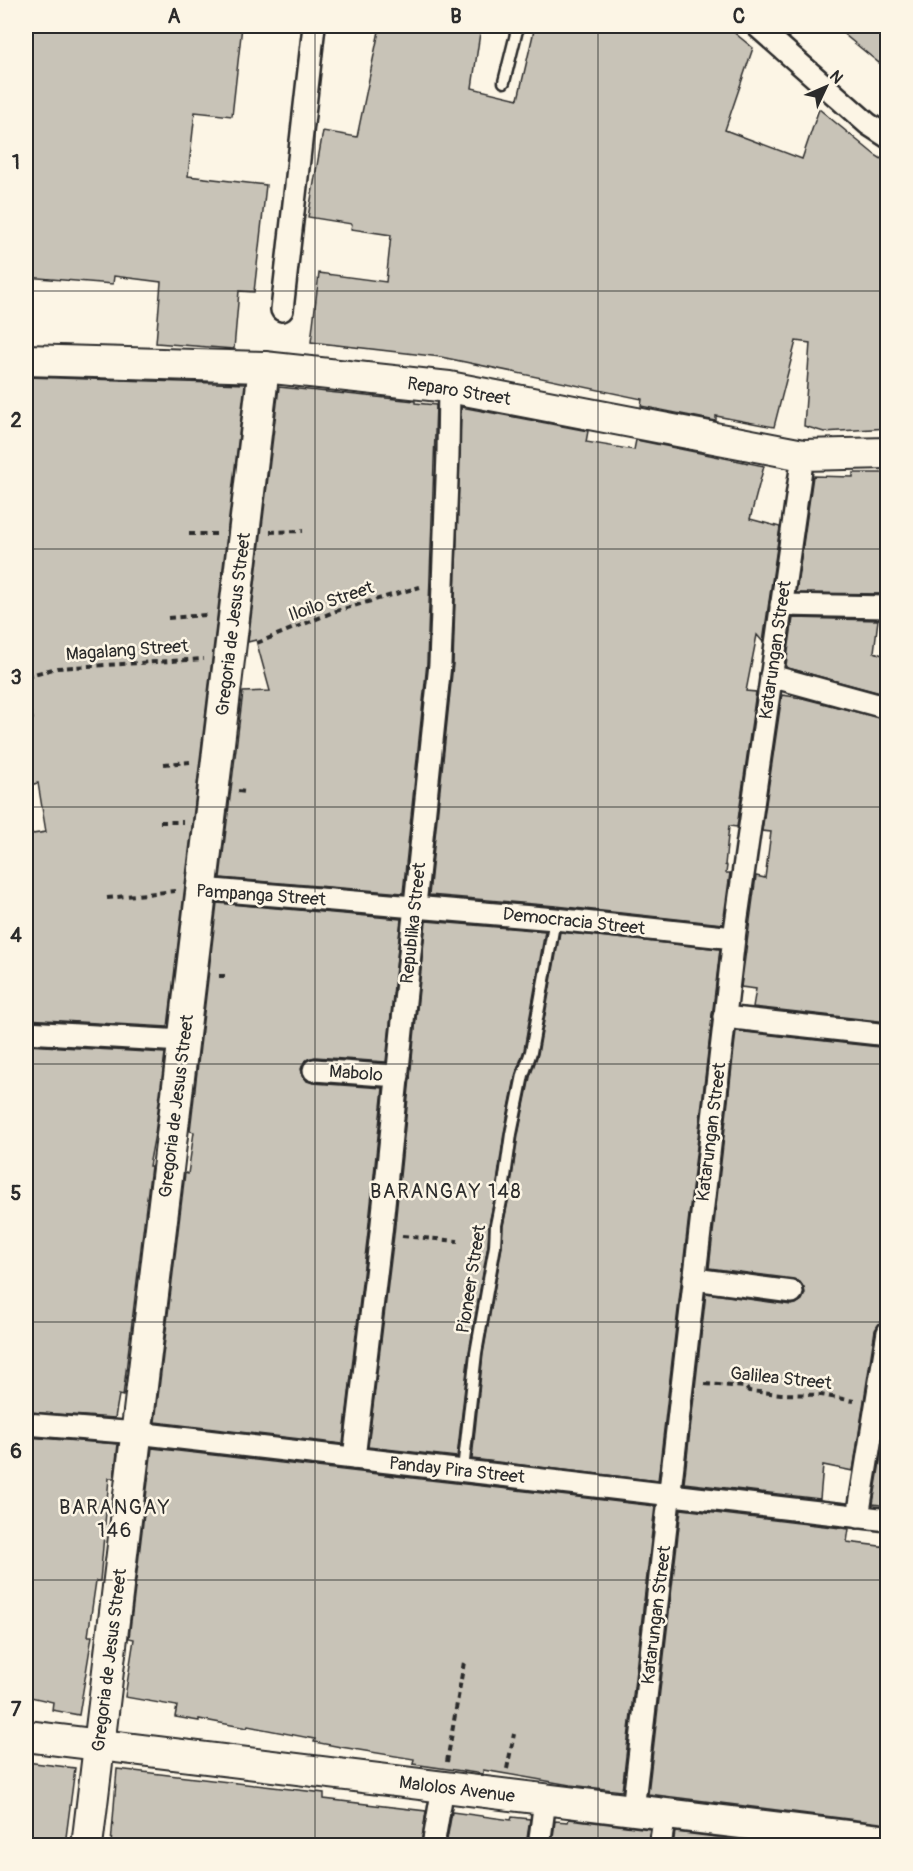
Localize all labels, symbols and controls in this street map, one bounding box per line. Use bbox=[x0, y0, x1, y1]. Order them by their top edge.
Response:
text: A bbox=[168, 4, 181, 29]
text: B bbox=[450, 4, 462, 29]
text: C bbox=[733, 4, 745, 29]
north arrow bbox=[796, 57, 856, 117]
text: N bbox=[825, 66, 847, 88]
text: 1 bbox=[12, 150, 20, 175]
street label: Reparo Street bbox=[405, 372, 513, 411]
text: 2 bbox=[10, 408, 22, 433]
street label: Gregoria de Jesus Street bbox=[211, 530, 256, 717]
street label: Iloilo Street bbox=[285, 576, 378, 627]
street label: Katarungan Street bbox=[754, 579, 797, 721]
street label: Magalang Street bbox=[65, 635, 190, 666]
text: 3 bbox=[10, 665, 22, 690]
street label: Republika Street bbox=[396, 861, 431, 985]
street label: Pampanga Street bbox=[195, 879, 327, 912]
street label: Democracia Street bbox=[502, 903, 647, 940]
text: 4 bbox=[10, 923, 22, 948]
street label: Gregoria de Jesus Street bbox=[154, 1012, 199, 1199]
street label: Mabolo bbox=[328, 1060, 384, 1087]
street label: Katarungan Street bbox=[692, 1061, 732, 1203]
district label: BARANGAY 148 bbox=[370, 1179, 522, 1204]
text: 5 bbox=[11, 1181, 22, 1206]
street label: Pioneer Street bbox=[452, 1222, 492, 1335]
street label: Galilea Street bbox=[729, 1362, 834, 1395]
text: 6 bbox=[10, 1439, 22, 1464]
street label: Panday Pira Street bbox=[388, 1452, 527, 1489]
district label: BARANGAY 146 bbox=[59, 1495, 171, 1543]
street label: Katarungan Street bbox=[637, 1544, 677, 1686]
street label: Gregoria de Jesus Street bbox=[87, 1566, 132, 1753]
text: 7 bbox=[11, 1697, 22, 1722]
street label: Malolos Avenue bbox=[398, 1771, 516, 1808]

